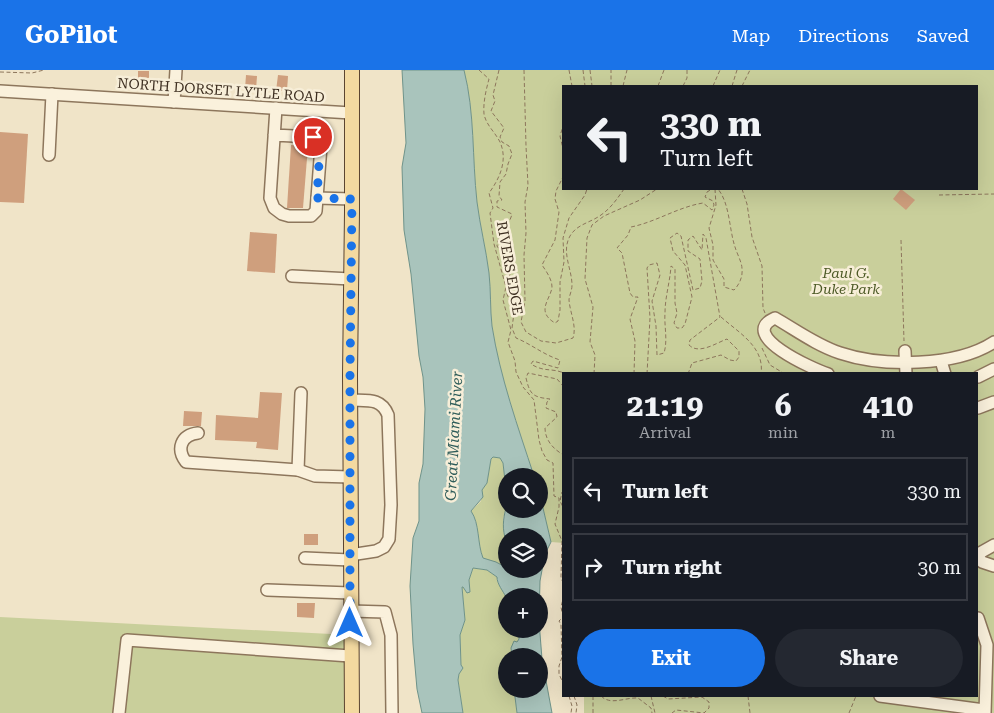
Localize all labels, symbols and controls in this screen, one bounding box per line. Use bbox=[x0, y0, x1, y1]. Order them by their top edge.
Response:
text: GoPilot bbox=[25, 21, 117, 49]
text: Map bbox=[732, 25, 770, 46]
text: Directions bbox=[798, 25, 889, 46]
text: Saved bbox=[917, 25, 969, 46]
street label: NORTH DORSET LYTLE ROAD bbox=[117, 75, 325, 105]
text: 330 m bbox=[660, 104, 761, 145]
icon: left bbox=[577, 105, 642, 170]
pin bbox=[292, 116, 334, 158]
icon: arrive bbox=[299, 123, 327, 151]
text: Turn left bbox=[660, 146, 753, 171]
street label: RIVERS EDGE bbox=[494, 220, 526, 316]
park label: Paul G. Duke Park bbox=[811, 265, 880, 297]
water label: Great Miami River bbox=[442, 370, 466, 501]
text: 21:19 bbox=[627, 388, 703, 423]
text: 6 bbox=[775, 388, 791, 423]
text: 410 bbox=[863, 388, 913, 423]
text: Arrival bbox=[639, 423, 691, 442]
text: min bbox=[768, 423, 798, 442]
text: m bbox=[881, 423, 895, 442]
map controls bbox=[498, 468, 548, 698]
button: search bbox=[498, 468, 548, 518]
icon: left bbox=[579, 477, 607, 505]
text: Turn left bbox=[622, 480, 708, 503]
text: 330 m bbox=[907, 480, 961, 503]
button: layers bbox=[498, 528, 548, 578]
icon: right bbox=[579, 553, 607, 581]
text: Turn right bbox=[622, 556, 722, 579]
text: 30 m bbox=[918, 556, 961, 579]
button: + bbox=[498, 588, 548, 638]
position arrow bbox=[323, 596, 375, 648]
button: Exit bbox=[577, 629, 765, 687]
button: Share bbox=[775, 629, 963, 687]
button: − bbox=[498, 648, 548, 698]

